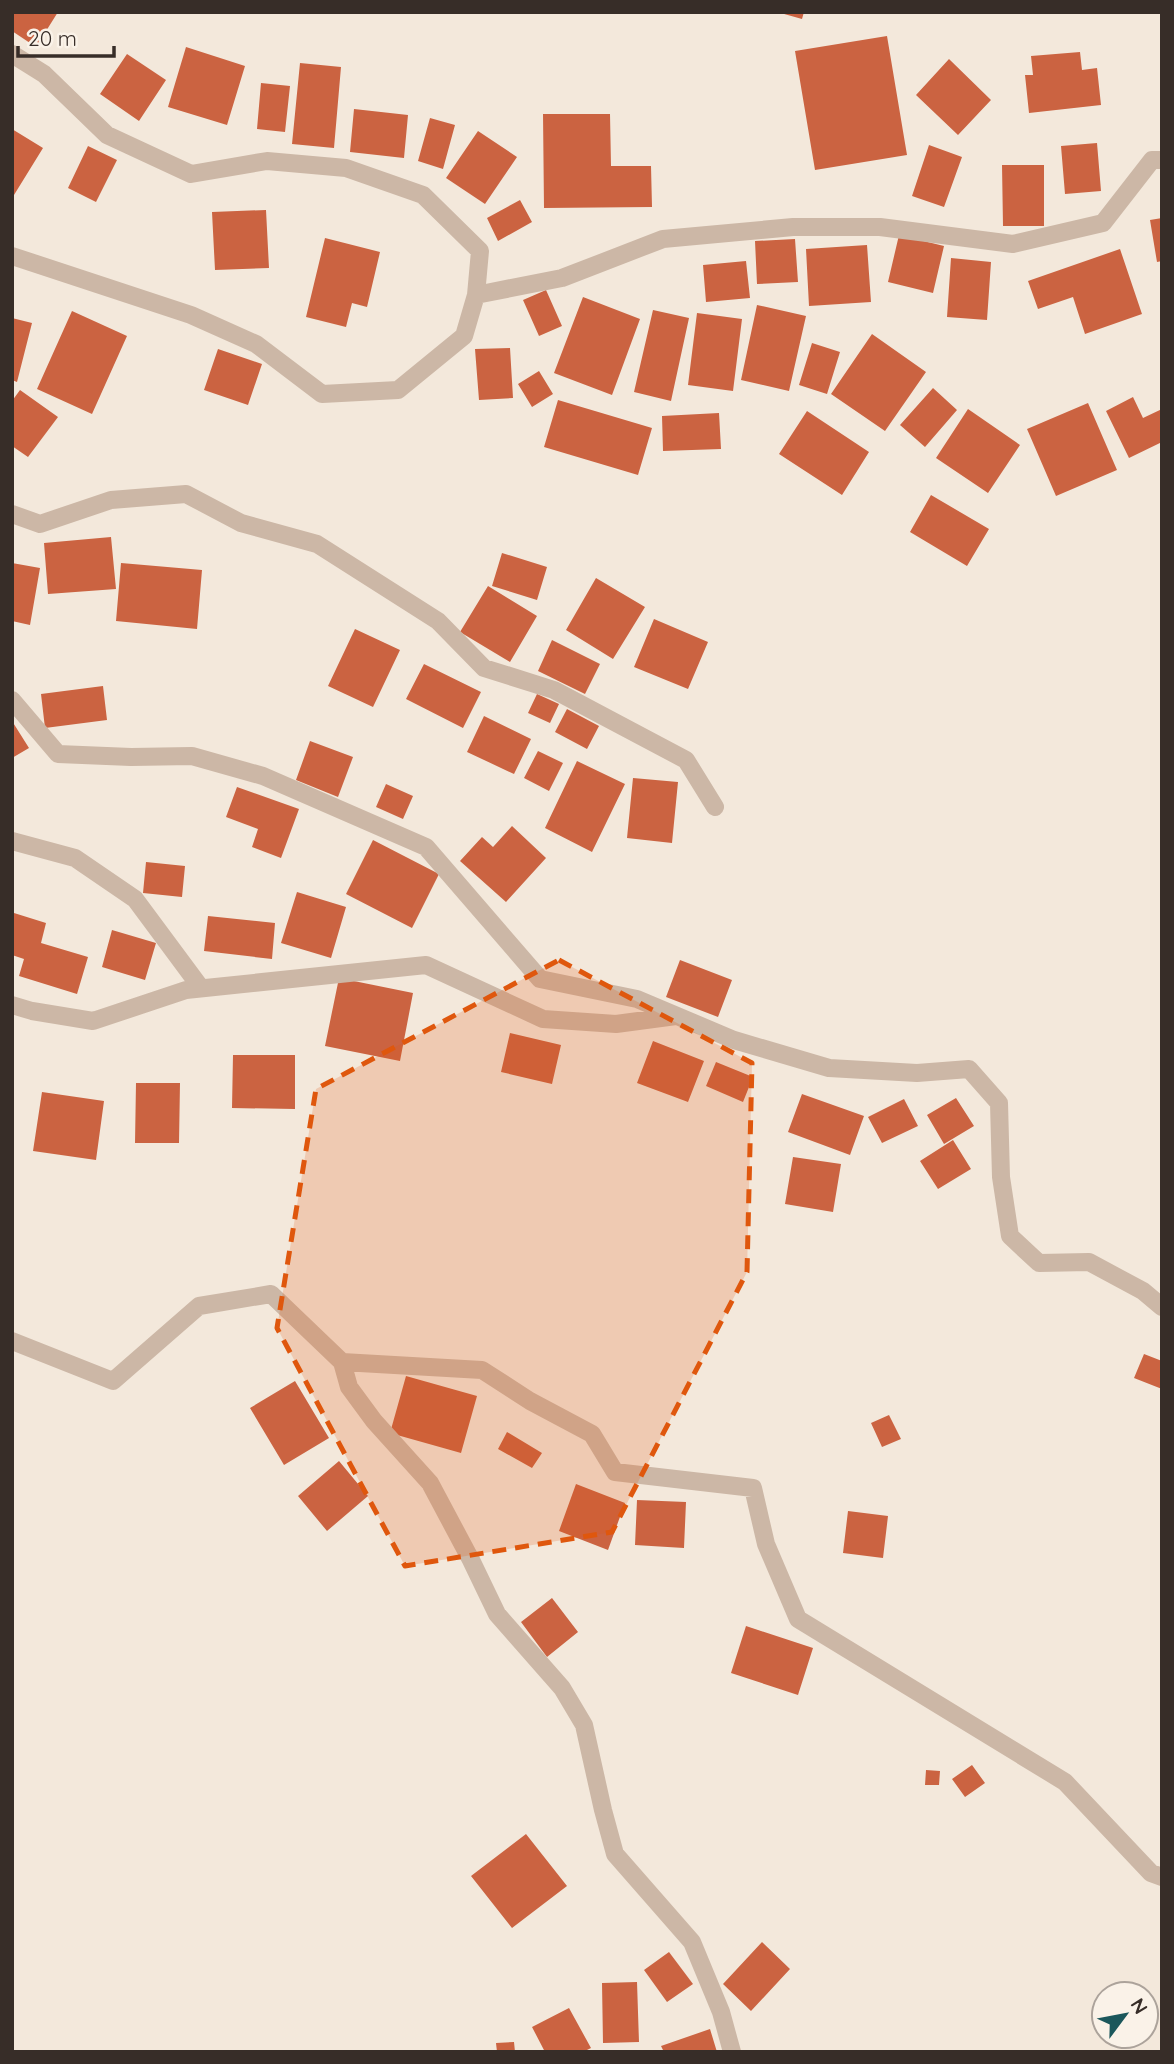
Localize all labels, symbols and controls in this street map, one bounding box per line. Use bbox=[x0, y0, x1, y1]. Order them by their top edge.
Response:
scale bar bbox=[18, 14, 114, 58]
text: 20 m bbox=[28, 25, 77, 51]
north arrow bbox=[1090, 1980, 1160, 2050]
text: N bbox=[1126, 1994, 1153, 2018]

